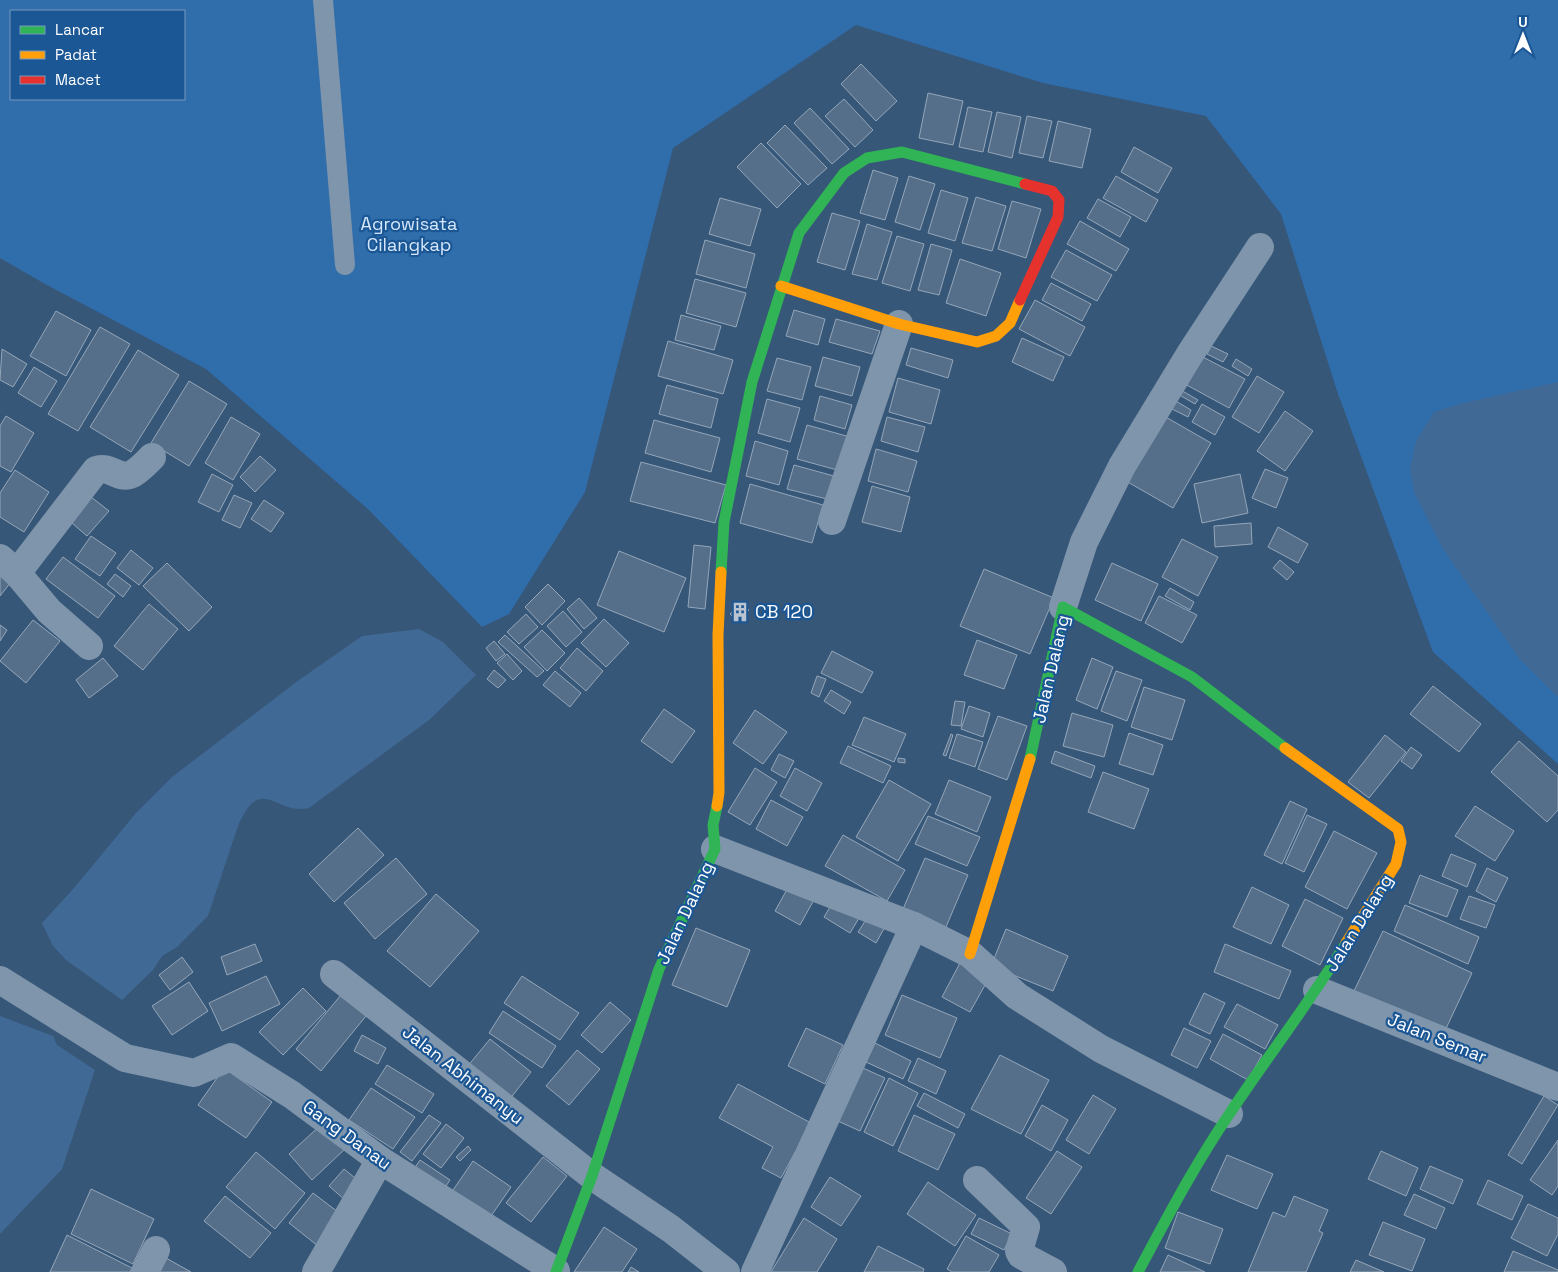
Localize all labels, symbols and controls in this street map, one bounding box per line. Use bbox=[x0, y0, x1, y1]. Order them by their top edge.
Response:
legend bbox=[10, 10, 185, 100]
north arrow bbox=[1498, 10, 1548, 60]
text: U bbox=[1518, 13, 1528, 31]
text: Lancar bbox=[55, 20, 105, 39]
text: Padat bbox=[55, 45, 97, 64]
text: Macet bbox=[55, 70, 101, 89]
park label: Agrowisata Cilangkap bbox=[361, 212, 457, 256]
place label: CB 120 bbox=[755, 600, 813, 623]
building icon: CB 120 bbox=[729, 601, 751, 623]
street label: Jalan Dalang bbox=[1027, 612, 1074, 725]
street label: Jalan Dalang bbox=[651, 858, 718, 968]
street label: Jalan Dalang bbox=[1320, 870, 1398, 976]
street label: Jalan Semar bbox=[1384, 1007, 1491, 1068]
street label: Jalan Abhimanyu bbox=[398, 1020, 529, 1129]
street label: Gang Danau bbox=[299, 1095, 396, 1174]

